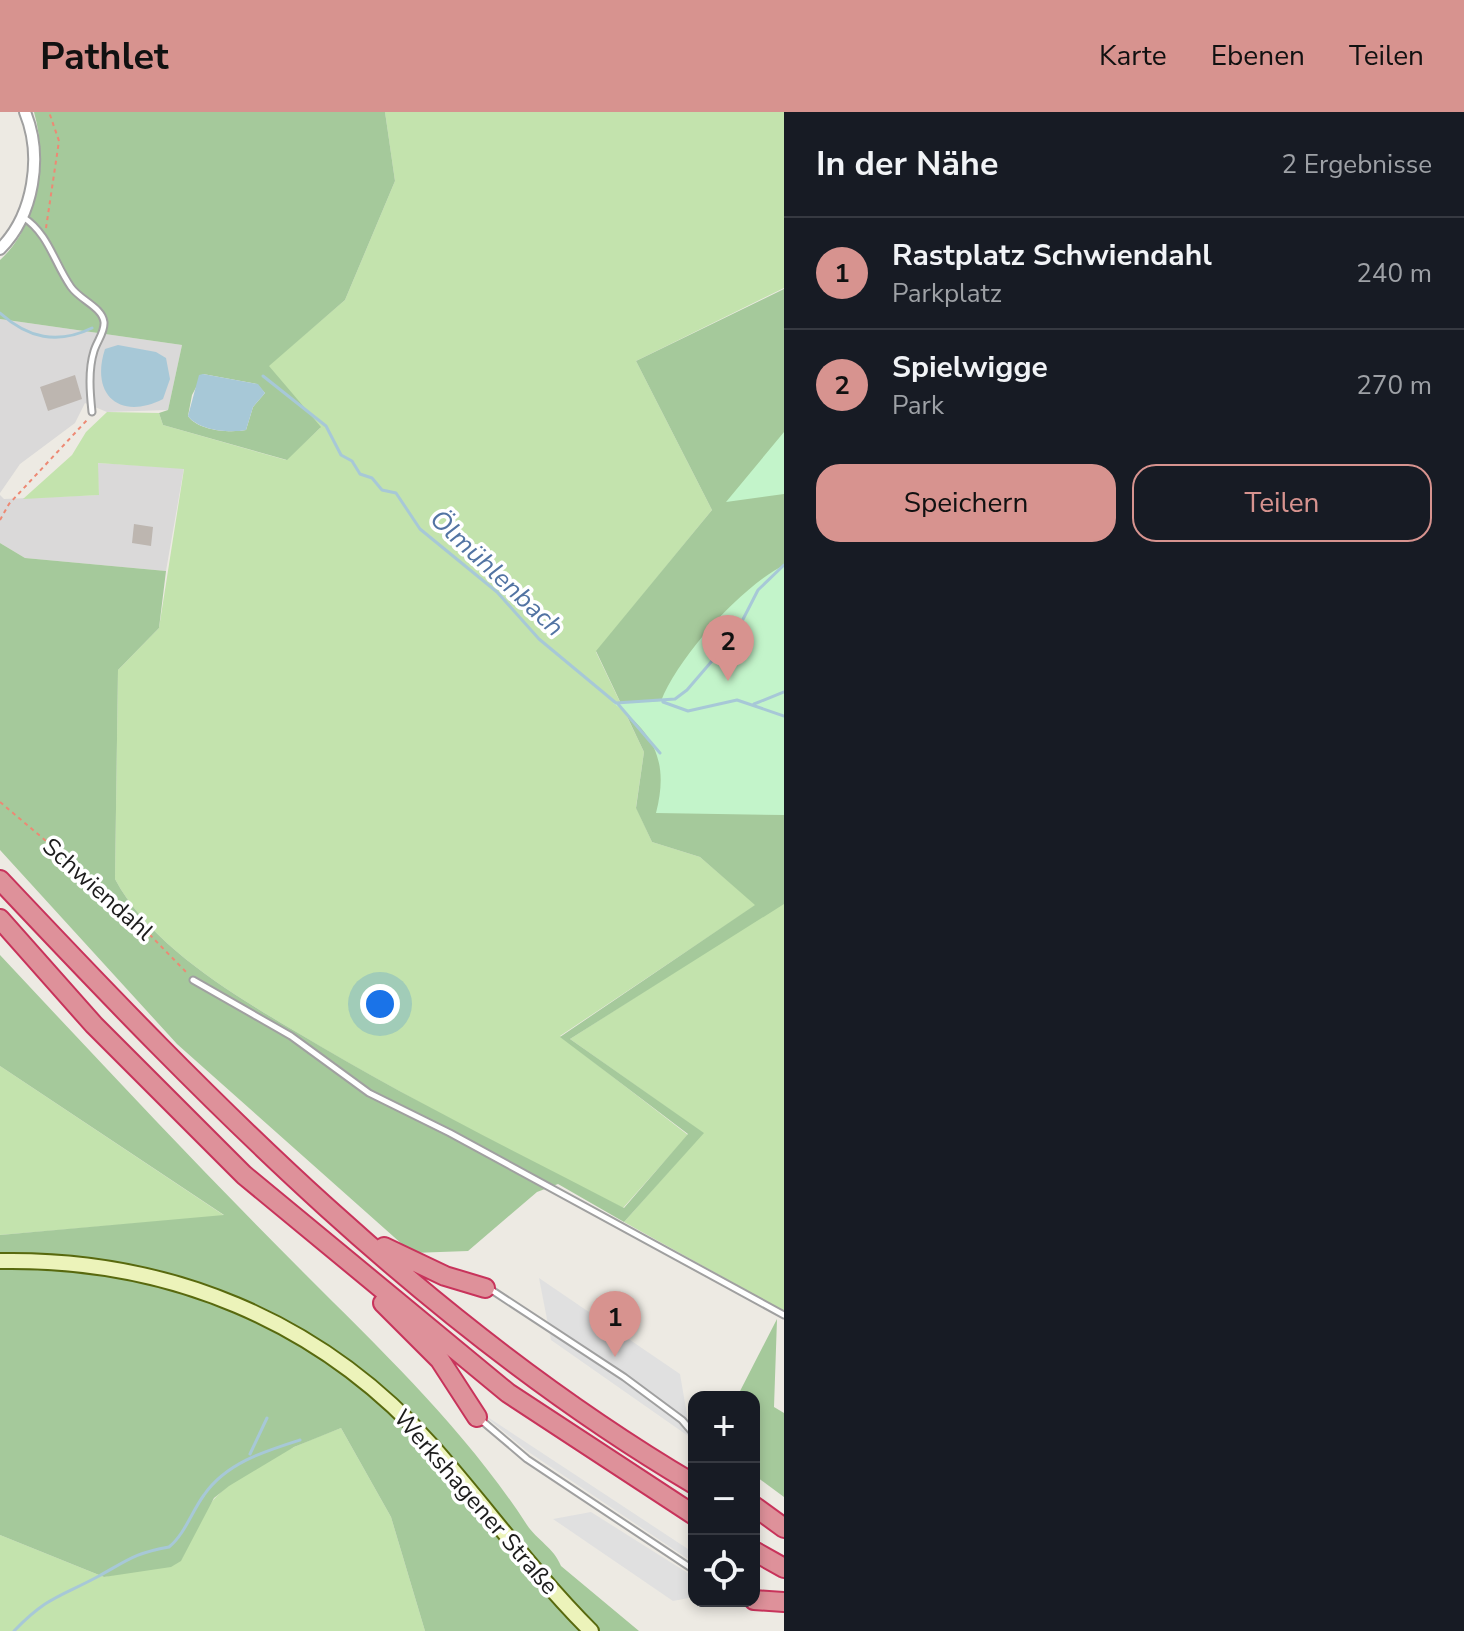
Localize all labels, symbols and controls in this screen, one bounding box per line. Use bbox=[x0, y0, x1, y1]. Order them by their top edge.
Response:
text: Pathlet bbox=[40, 31, 169, 82]
text: Karte bbox=[1099, 37, 1167, 75]
text: Ebenen bbox=[1211, 37, 1305, 75]
text: Teilen bbox=[1349, 37, 1424, 75]
text: In der Nähe bbox=[816, 141, 998, 187]
text: 2 Ergebnisse bbox=[1282, 147, 1432, 182]
text: Rastplatz Schwiendahl bbox=[892, 235, 1212, 276]
text: 1 bbox=[834, 256, 850, 291]
text: 240 m bbox=[1356, 256, 1432, 291]
text: Parkplatz bbox=[892, 276, 1002, 311]
text: Spielwigge bbox=[892, 347, 1048, 388]
text: 2 bbox=[834, 368, 850, 403]
text: 270 m bbox=[1356, 368, 1432, 403]
text: Park bbox=[892, 388, 944, 423]
button: Speichern bbox=[816, 464, 1116, 542]
button: Teilen bbox=[1132, 464, 1432, 542]
water label: Ölmühlenbach bbox=[422, 502, 572, 644]
pin: 2 bbox=[702, 615, 754, 681]
street label: Schwiendahl bbox=[36, 831, 160, 947]
your location bbox=[360, 984, 400, 1024]
pin: 1 bbox=[589, 1291, 641, 1357]
map controls bbox=[688, 1391, 760, 1607]
button: + bbox=[688, 1391, 760, 1463]
street label: Werkshagener Straße bbox=[387, 1402, 565, 1602]
button: − bbox=[688, 1463, 760, 1535]
button: locate bbox=[688, 1535, 760, 1607]

